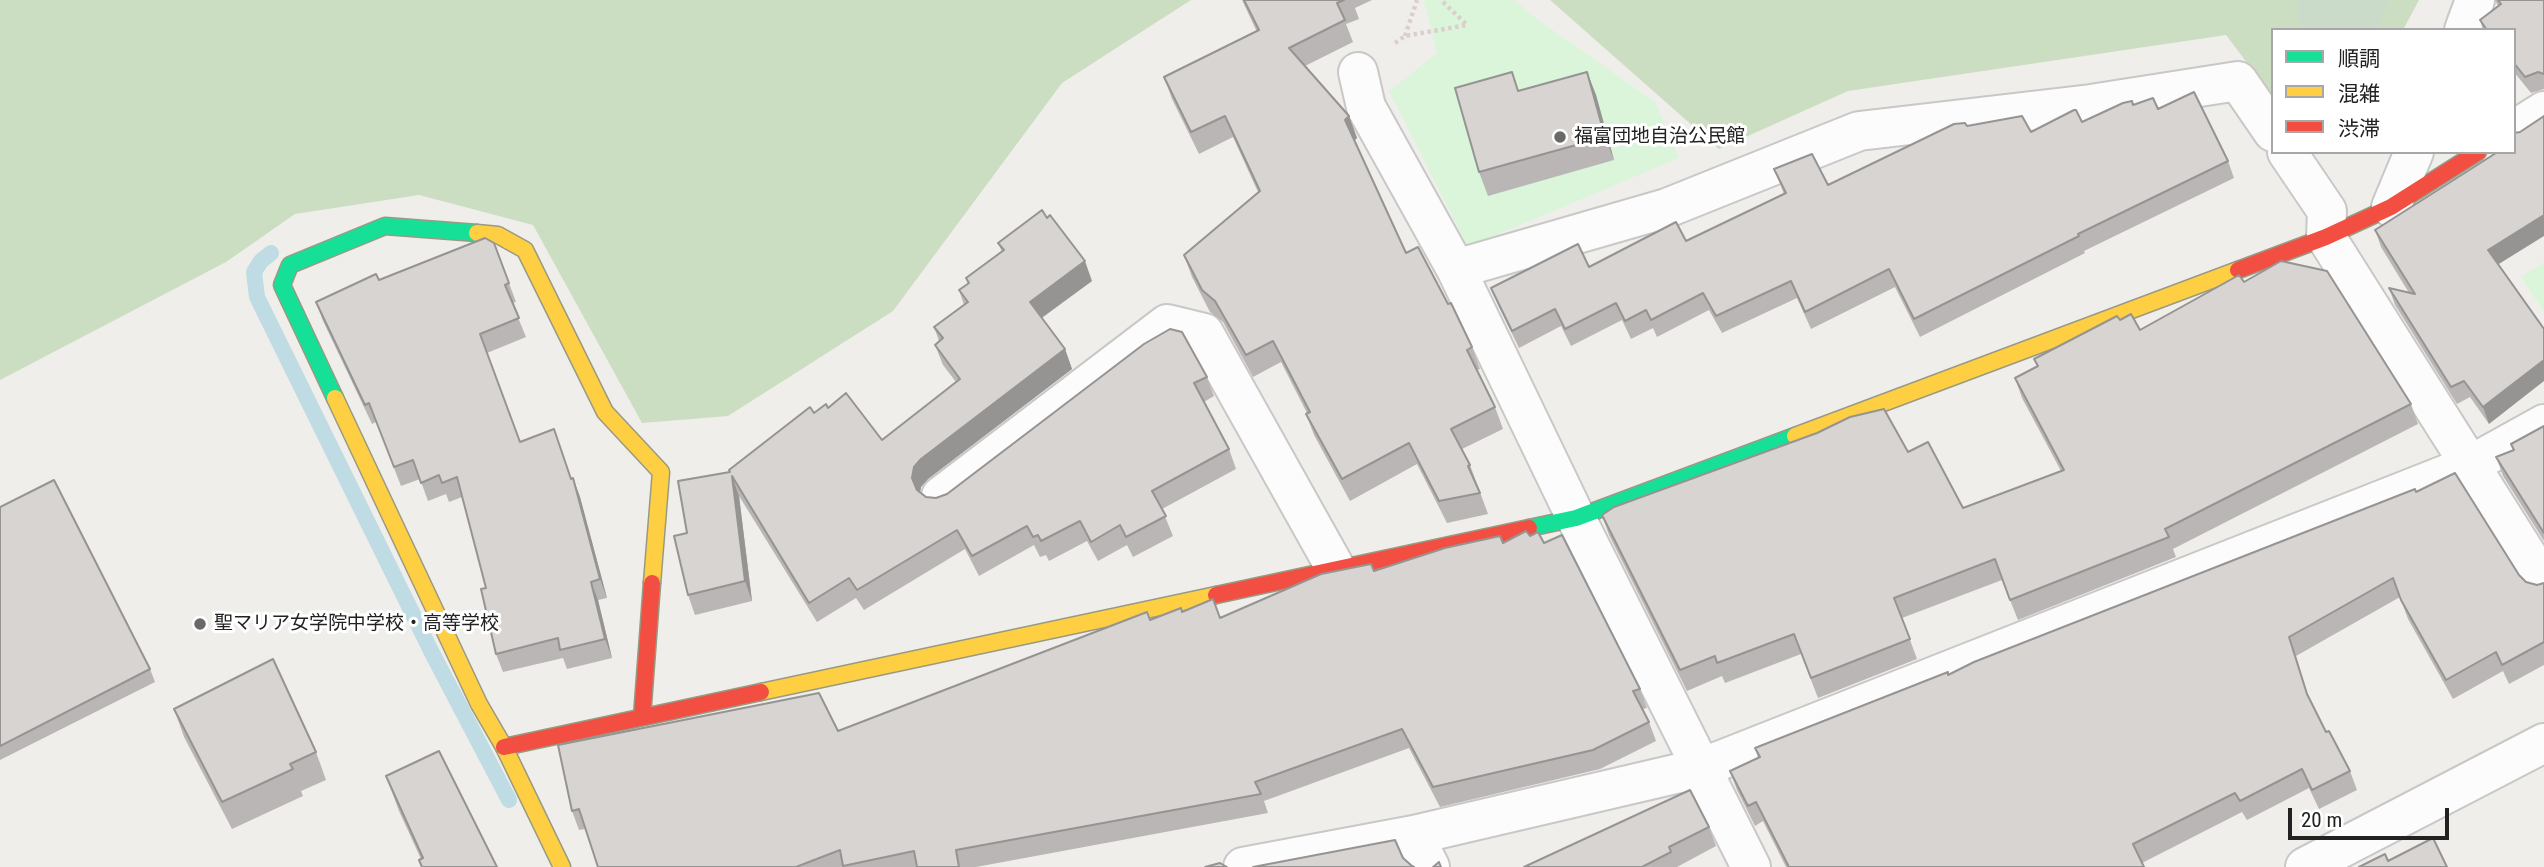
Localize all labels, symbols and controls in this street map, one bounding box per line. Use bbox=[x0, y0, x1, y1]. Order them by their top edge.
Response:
legend bbox=[2271, 28, 2516, 154]
text: 順調 bbox=[2338, 47, 2380, 71]
text: 混雑 bbox=[2338, 82, 2380, 106]
text: 渋滞 bbox=[2338, 117, 2380, 141]
place label: 福富団地自治公民館 bbox=[1574, 126, 1745, 148]
marker: 福富団地自治公民館 bbox=[1552, 129, 1568, 145]
place label: 聖マリア女学院中学校・高等学校 bbox=[214, 613, 499, 635]
marker: 聖マリア女学院中学校・高等学校 bbox=[192, 616, 208, 632]
scale bar bbox=[2292, 794, 2453, 838]
text: 20 m bbox=[2301, 808, 2342, 832]

